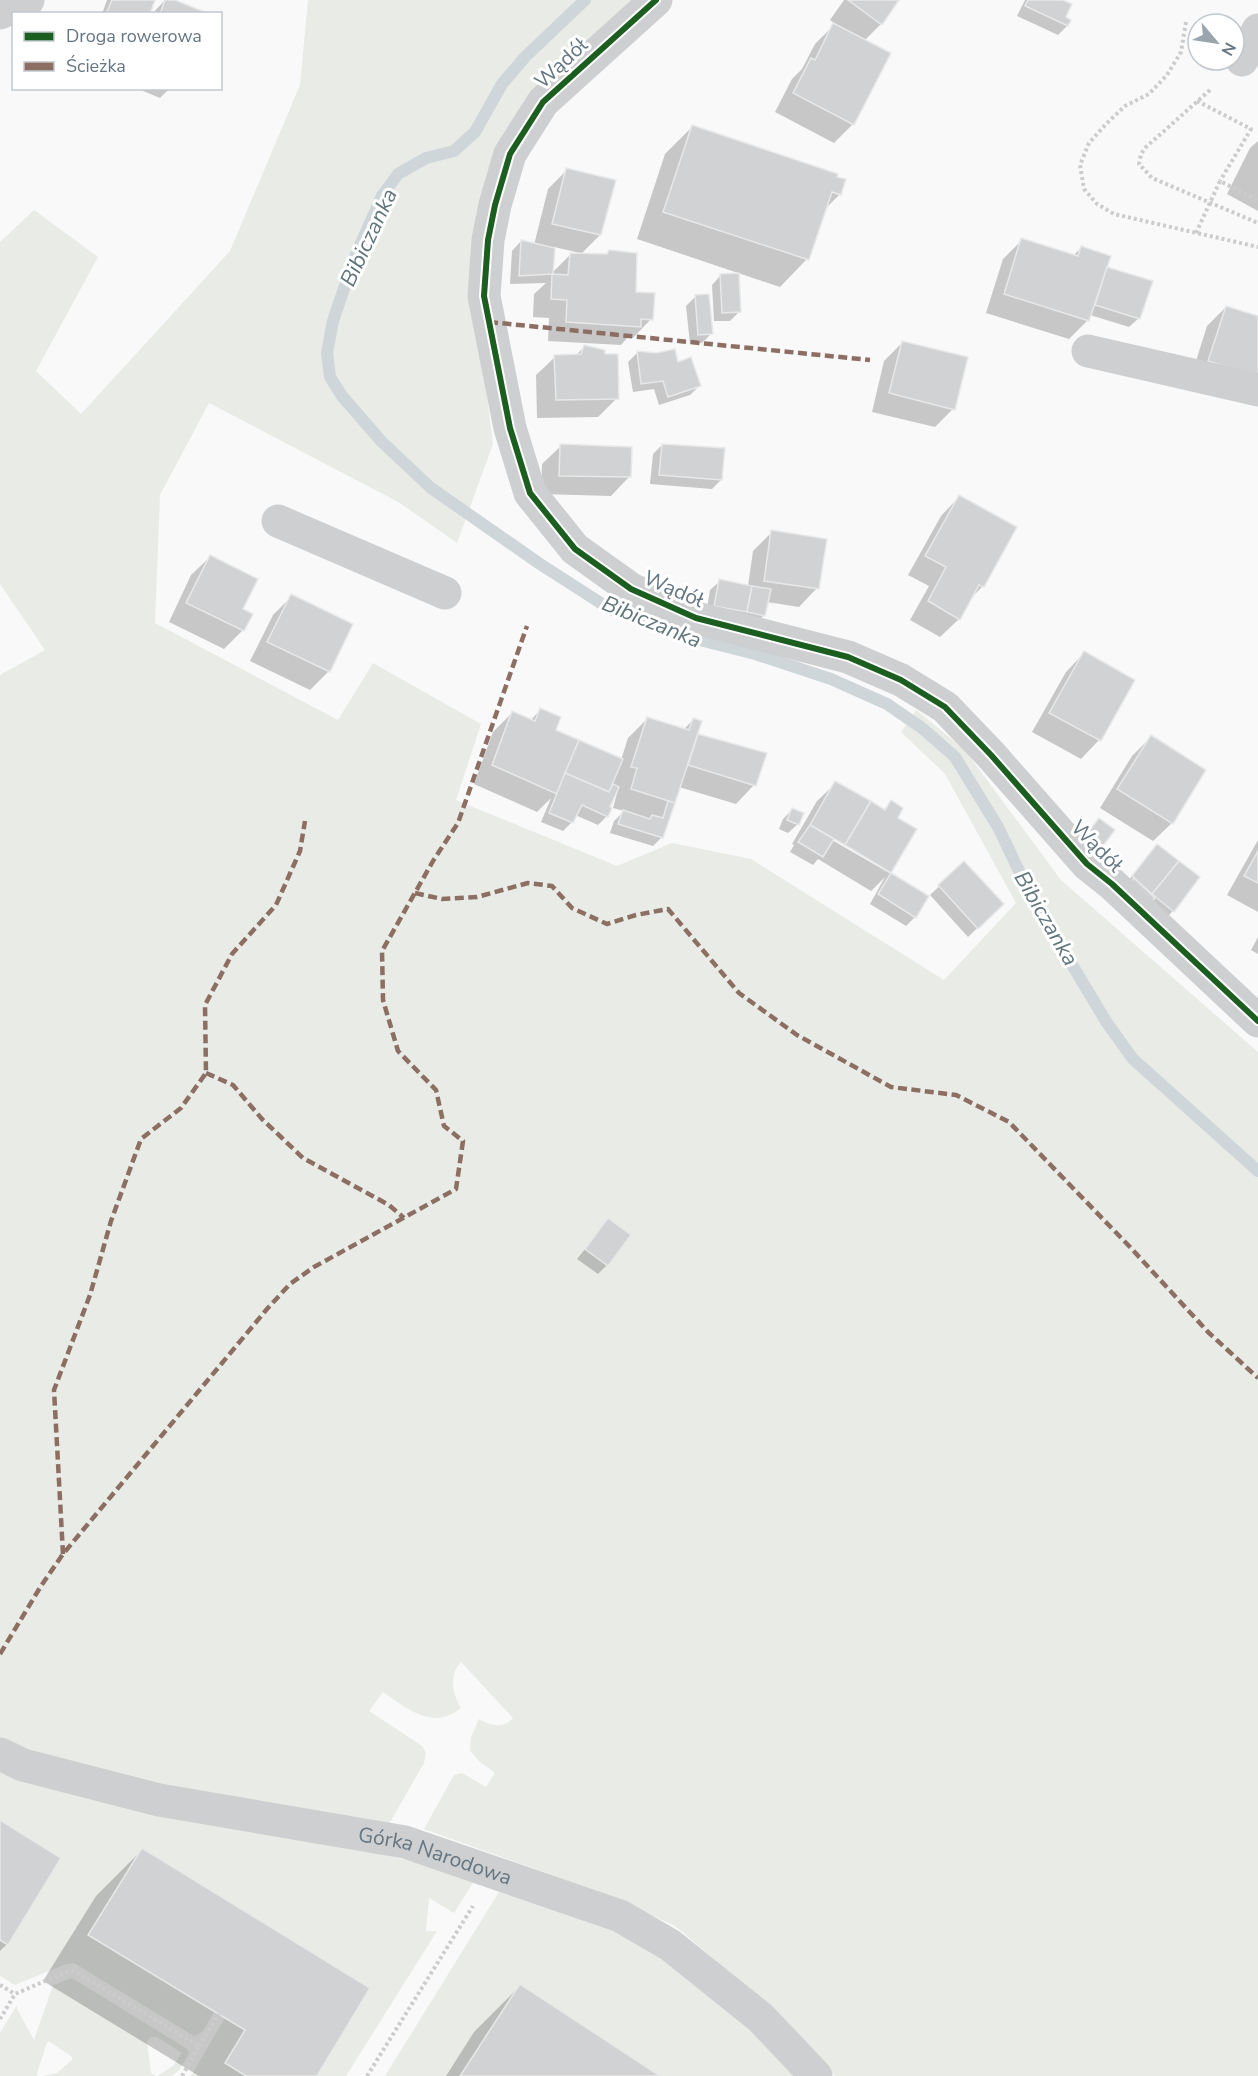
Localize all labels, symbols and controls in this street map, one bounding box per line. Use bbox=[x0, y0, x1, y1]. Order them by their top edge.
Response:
legend bbox=[12, 12, 222, 90]
north arrow bbox=[1186, 12, 1246, 72]
text: Droga rowerowa bbox=[66, 24, 202, 48]
street label: Wądół bbox=[528, 31, 594, 95]
text: N bbox=[1216, 38, 1241, 59]
text: Ścieżka bbox=[66, 54, 126, 78]
water label: Bibiczanka bbox=[333, 184, 405, 291]
street label: Wądół bbox=[639, 564, 709, 615]
water label: Bibiczanka bbox=[597, 588, 706, 655]
street label: Wądół bbox=[1065, 814, 1130, 879]
water label: Bibiczanka bbox=[1007, 866, 1085, 971]
street label: Górka Narodowa bbox=[356, 1820, 516, 1892]

